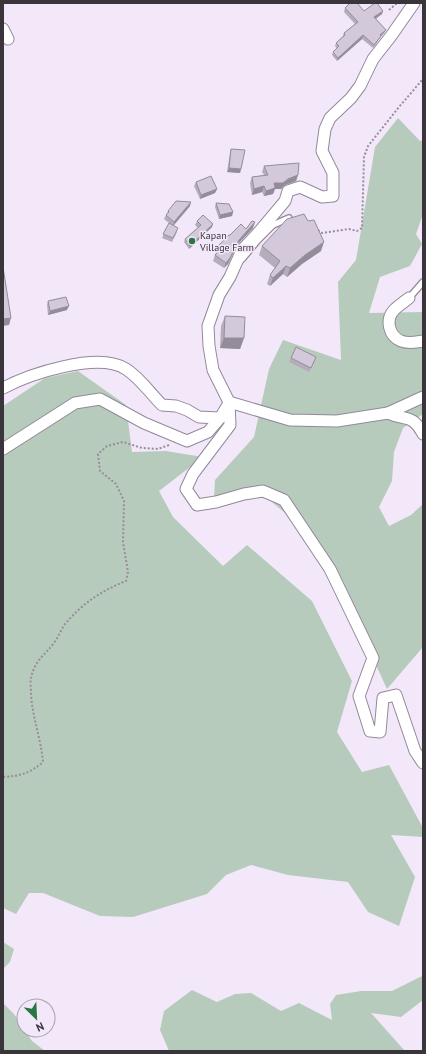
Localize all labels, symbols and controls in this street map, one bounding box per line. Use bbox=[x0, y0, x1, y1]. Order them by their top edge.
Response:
place label: Kapan Village Farm bbox=[199, 229, 254, 254]
marker: Kapan Village Farm bbox=[187, 236, 197, 246]
north arrow bbox=[16, 998, 56, 1038]
text: N bbox=[34, 1019, 46, 1035]

